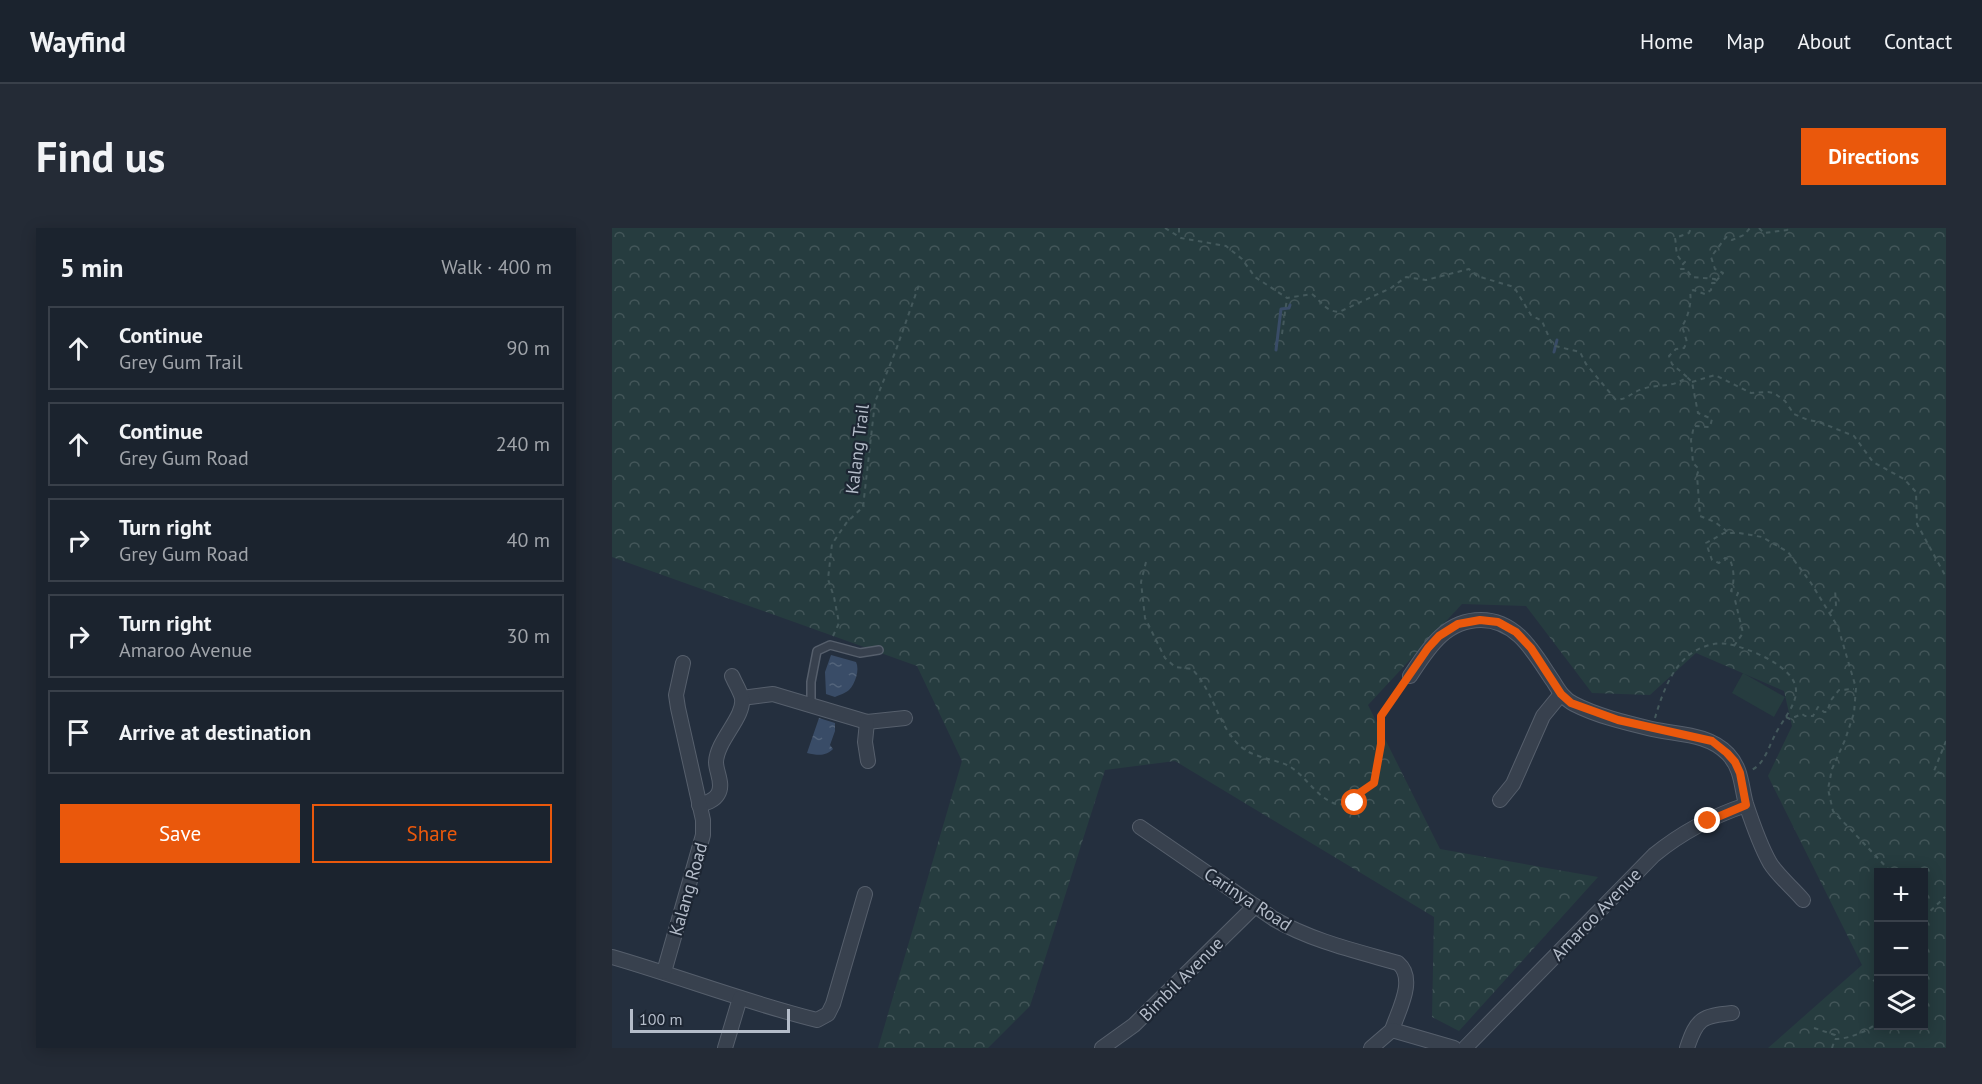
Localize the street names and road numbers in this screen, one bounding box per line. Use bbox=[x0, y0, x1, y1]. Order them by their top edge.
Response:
street label: Kalang Trail bbox=[840, 402, 874, 495]
street label: Kalang Road bbox=[664, 840, 712, 938]
street label: Carinya Road bbox=[1200, 862, 1296, 936]
street label: Amaroo Avenue bbox=[1546, 863, 1646, 965]
street label: Bimbil Avenue bbox=[1134, 932, 1228, 1026]

